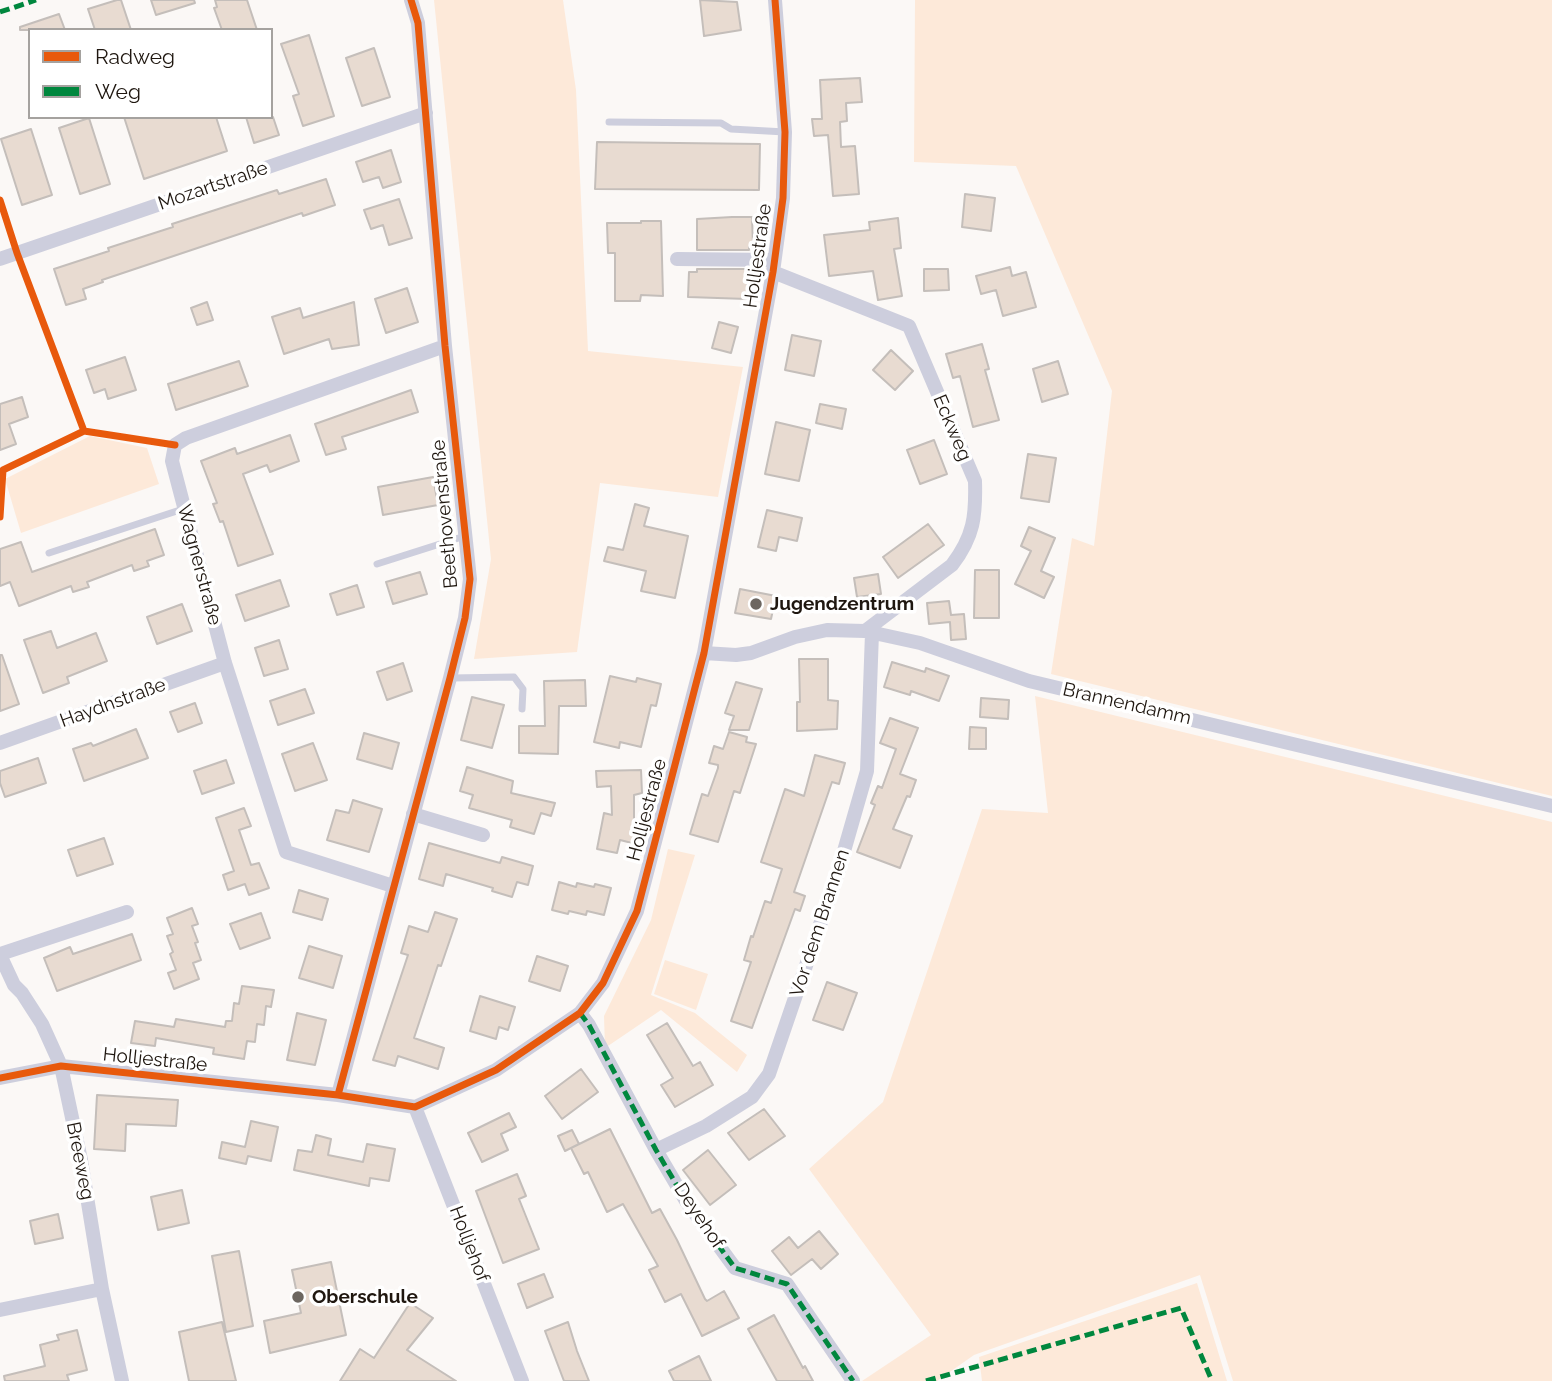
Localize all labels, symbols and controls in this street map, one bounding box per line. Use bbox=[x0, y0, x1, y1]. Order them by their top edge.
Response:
legend bbox=[28, 28, 273, 119]
text: Radweg bbox=[95, 44, 175, 69]
text: Weg bbox=[95, 79, 141, 104]
street label: Mozartstraße bbox=[155, 157, 271, 215]
street label: Holljestraße bbox=[739, 202, 777, 310]
street label: Eckweg bbox=[928, 391, 976, 465]
street label: Beethovenstraße bbox=[427, 439, 463, 589]
street label: Wagnerstraße bbox=[172, 502, 226, 628]
place label: Jugendzentrum bbox=[770, 593, 914, 615]
marker: Jugendzentrum bbox=[748, 596, 764, 612]
street label: Haydnstraße bbox=[57, 673, 169, 733]
street label: Brannendamm bbox=[1061, 678, 1193, 730]
street label: Holljestraße bbox=[622, 756, 672, 864]
street label: Vor dem Brannen bbox=[785, 846, 855, 1000]
street label: Holljestraße bbox=[102, 1043, 208, 1077]
street label: Breeweg bbox=[61, 1120, 99, 1202]
street label: Deyehof bbox=[669, 1179, 729, 1253]
street label: Holljehof bbox=[444, 1203, 494, 1285]
place label: Oberschule bbox=[312, 1286, 418, 1308]
marker: Oberschule bbox=[290, 1289, 306, 1305]

